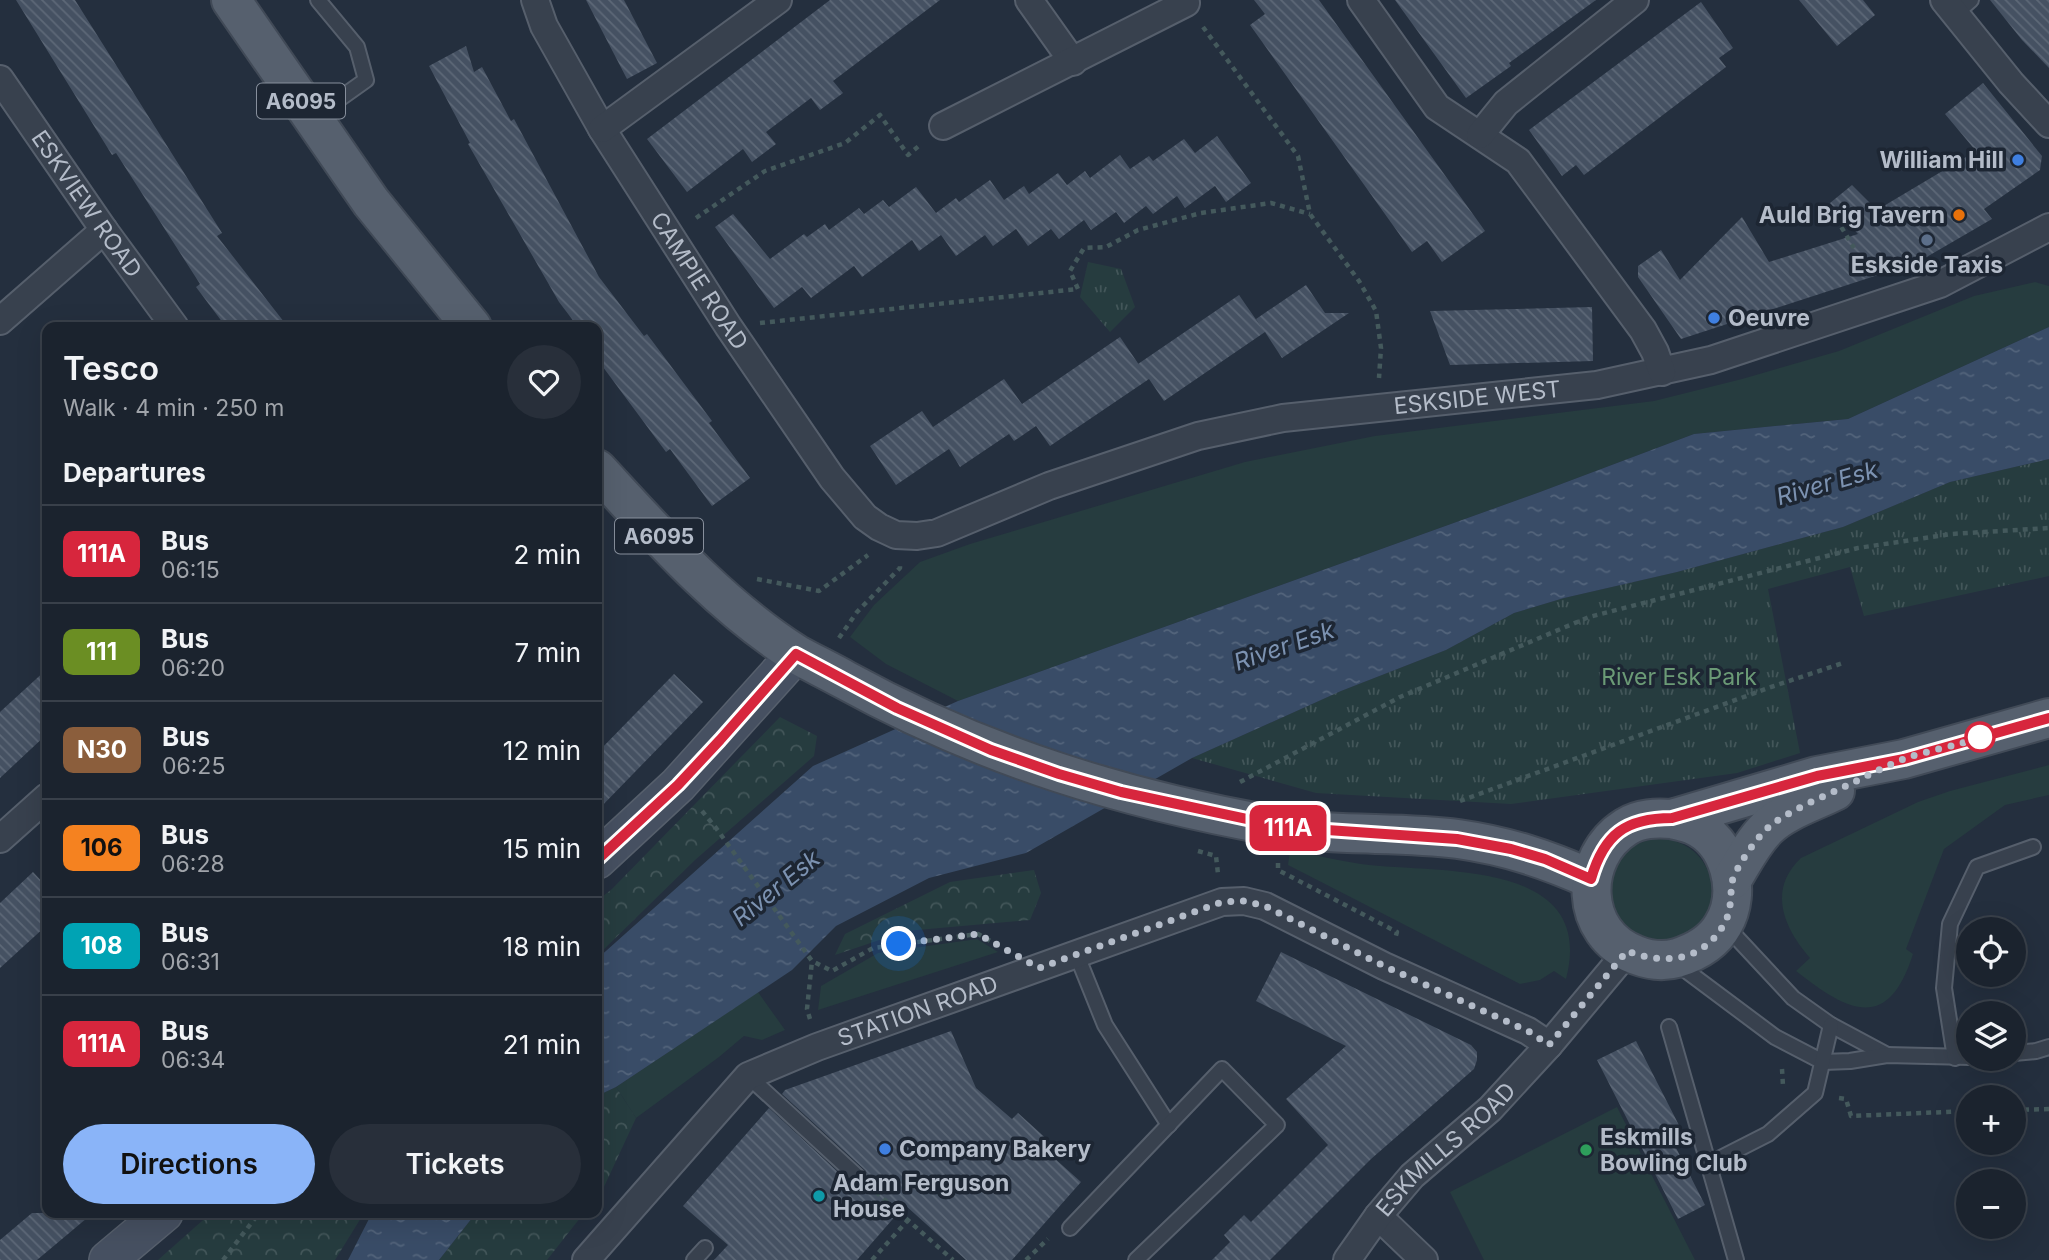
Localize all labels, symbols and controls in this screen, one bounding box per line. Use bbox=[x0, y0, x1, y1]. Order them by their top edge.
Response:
road number: A6095 bbox=[257, 84, 345, 119]
street label: ESKVIEW ROAD bbox=[26, 125, 148, 283]
place label: William Hill bbox=[1880, 146, 2004, 174]
marker: William Hill bbox=[2010, 152, 2026, 168]
place label: Auld Brig Tavern bbox=[1759, 201, 1945, 229]
street label: CAMPIE ROAD bbox=[645, 207, 754, 355]
marker: Auld Brig Tavern bbox=[1951, 207, 1967, 223]
marker: Eskside Taxis bbox=[1919, 232, 1935, 248]
place label: Eskside Taxis bbox=[1851, 251, 2003, 279]
place label: Oeuvre bbox=[1728, 304, 1810, 332]
marker: Oeuvre bbox=[1706, 310, 1722, 326]
button: heart bbox=[507, 345, 581, 419]
text: Tesco bbox=[63, 348, 159, 388]
street label: ESKSIDE WEST bbox=[1392, 375, 1562, 420]
text: Walk · 4 min · 250 m bbox=[63, 394, 285, 422]
water label: River Esk bbox=[1773, 454, 1882, 511]
text: Departures bbox=[63, 457, 206, 488]
road number: A6095 bbox=[615, 518, 703, 554]
text: Bus bbox=[161, 525, 209, 556]
text: 111A bbox=[77, 539, 126, 568]
text: 2 min bbox=[513, 539, 581, 570]
text: 06:15 bbox=[161, 556, 220, 584]
water label: River Esk bbox=[1230, 615, 1339, 677]
text: Bus bbox=[161, 623, 209, 654]
text: 111 bbox=[86, 637, 117, 666]
text: 7 min bbox=[515, 637, 581, 668]
text: 06:20 bbox=[161, 654, 225, 682]
park label: River Esk Park bbox=[1601, 663, 1757, 691]
text: Bus bbox=[162, 721, 210, 752]
unlabelled marker bbox=[1965, 722, 1995, 752]
text: N30 bbox=[77, 735, 127, 764]
text: 12 min bbox=[503, 735, 581, 766]
text: 06:25 bbox=[162, 752, 225, 780]
line badge: 111A bbox=[1239, 805, 1337, 851]
text: 111A bbox=[1264, 813, 1312, 842]
text: Bus bbox=[161, 819, 209, 850]
text: 106 bbox=[80, 833, 123, 862]
text: 15 min bbox=[503, 833, 581, 864]
water label: River Esk bbox=[726, 843, 826, 932]
text: 06:28 bbox=[161, 850, 225, 878]
text: Bus bbox=[161, 917, 209, 948]
map controls bbox=[1956, 917, 2026, 1239]
button: locate bbox=[1956, 917, 2026, 987]
your location bbox=[881, 926, 916, 961]
text: 108 bbox=[80, 931, 123, 960]
text: 18 min bbox=[503, 931, 581, 962]
text: 06:31 bbox=[161, 948, 220, 976]
street label: STATION ROAD bbox=[834, 969, 1002, 1052]
button: layers bbox=[1956, 1001, 2026, 1071]
text: Bus bbox=[161, 1015, 209, 1046]
text: 111A bbox=[77, 1029, 126, 1058]
text: 21 min bbox=[503, 1029, 581, 1060]
text: 06:34 bbox=[161, 1046, 225, 1074]
street label: ESKMILLS ROAD bbox=[1370, 1077, 1521, 1222]
button: + bbox=[1956, 1085, 2026, 1155]
place label: Eskmills Bowling Club bbox=[1600, 1123, 1747, 1177]
button: Directions bbox=[63, 1124, 315, 1204]
button: Tickets bbox=[329, 1124, 581, 1204]
place label: Company Bakery bbox=[899, 1135, 1091, 1163]
marker: Company Bakery bbox=[877, 1141, 893, 1157]
marker: Eskmills Bowling Club bbox=[1578, 1142, 1594, 1158]
place label: Adam Ferguson House bbox=[833, 1169, 1009, 1223]
button: − bbox=[1956, 1169, 2026, 1239]
marker: Adam Ferguson House bbox=[811, 1188, 827, 1204]

